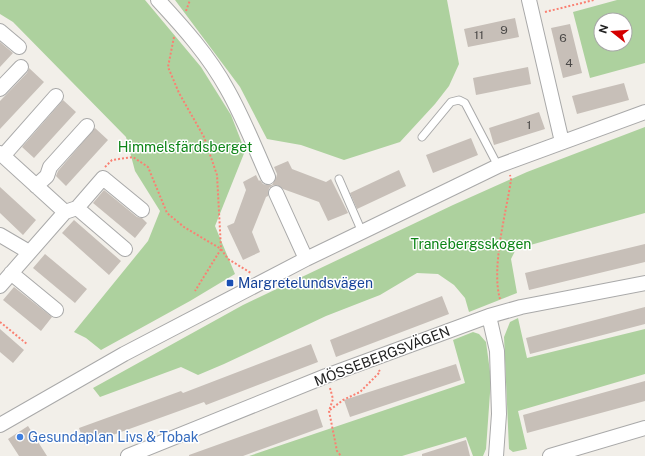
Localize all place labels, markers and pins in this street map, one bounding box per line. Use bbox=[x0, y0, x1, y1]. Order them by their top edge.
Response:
place label: Margretelundsvägen bbox=[238, 275, 373, 291]
marker: Margretelundsvägen bbox=[225, 278, 235, 288]
place label: Gesundaplan Livs & Tobak bbox=[28, 429, 199, 445]
marker: Gesundaplan Livs & Tobak bbox=[15, 432, 25, 442]

